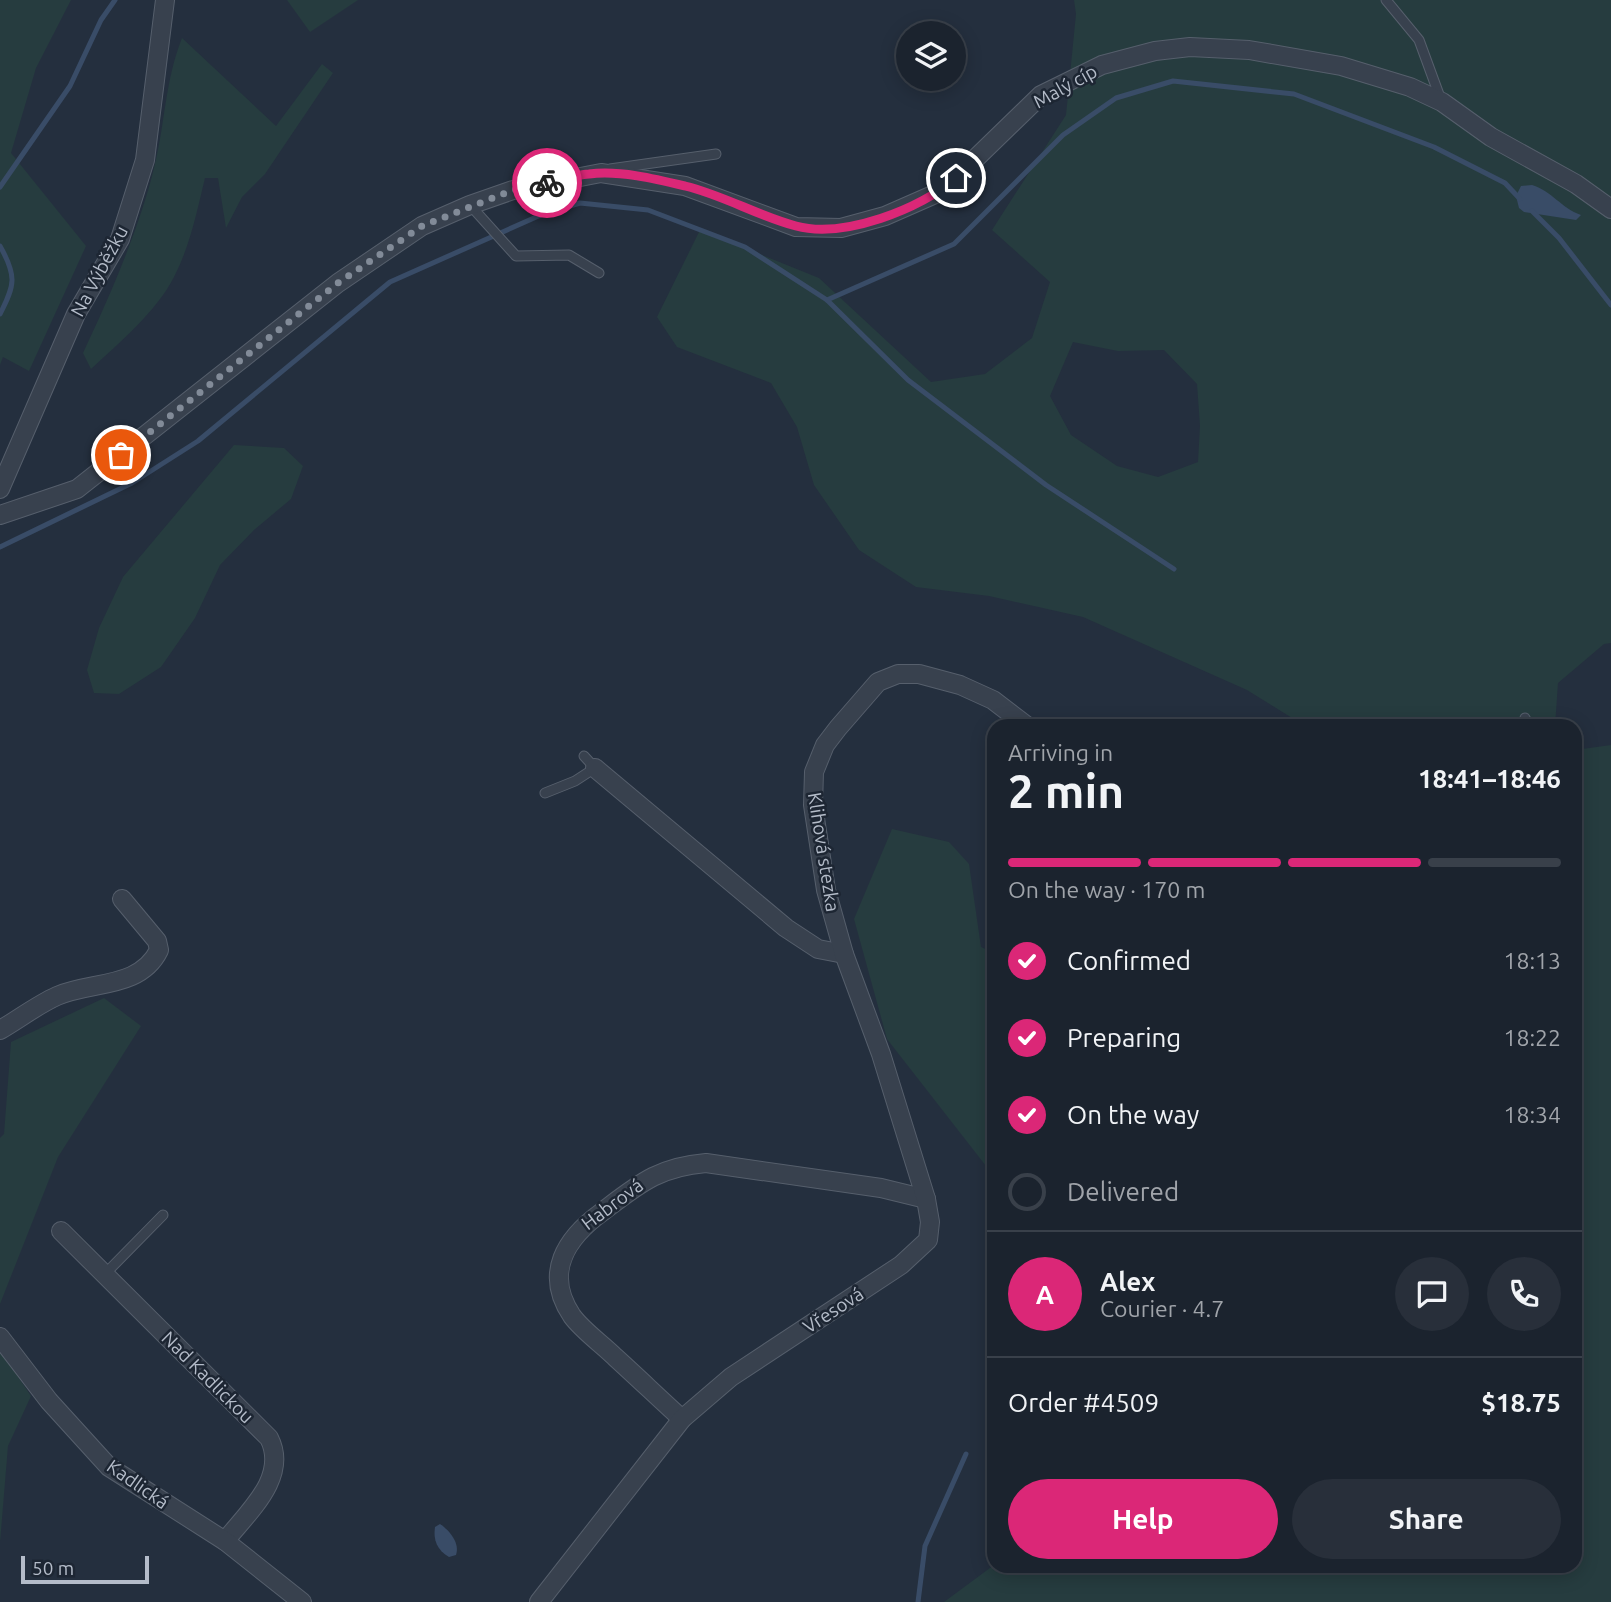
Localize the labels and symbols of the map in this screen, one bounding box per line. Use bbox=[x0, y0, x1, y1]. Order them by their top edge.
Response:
street label: Malý cíp bbox=[1029, 60, 1101, 112]
courier bbox=[512, 148, 582, 218]
pin bbox=[926, 148, 986, 208]
street label: Na Výběžku bbox=[66, 222, 132, 320]
pin bbox=[91, 425, 151, 485]
street label: Klihová stezka bbox=[804, 791, 844, 913]
street label: Habrová bbox=[577, 1174, 647, 1234]
street label: Vřesová bbox=[799, 1282, 867, 1338]
street label: Nad Kadlickou bbox=[157, 1326, 259, 1428]
street label: Kadlická bbox=[103, 1455, 173, 1513]
scale bar bbox=[21, 1553, 149, 1585]

